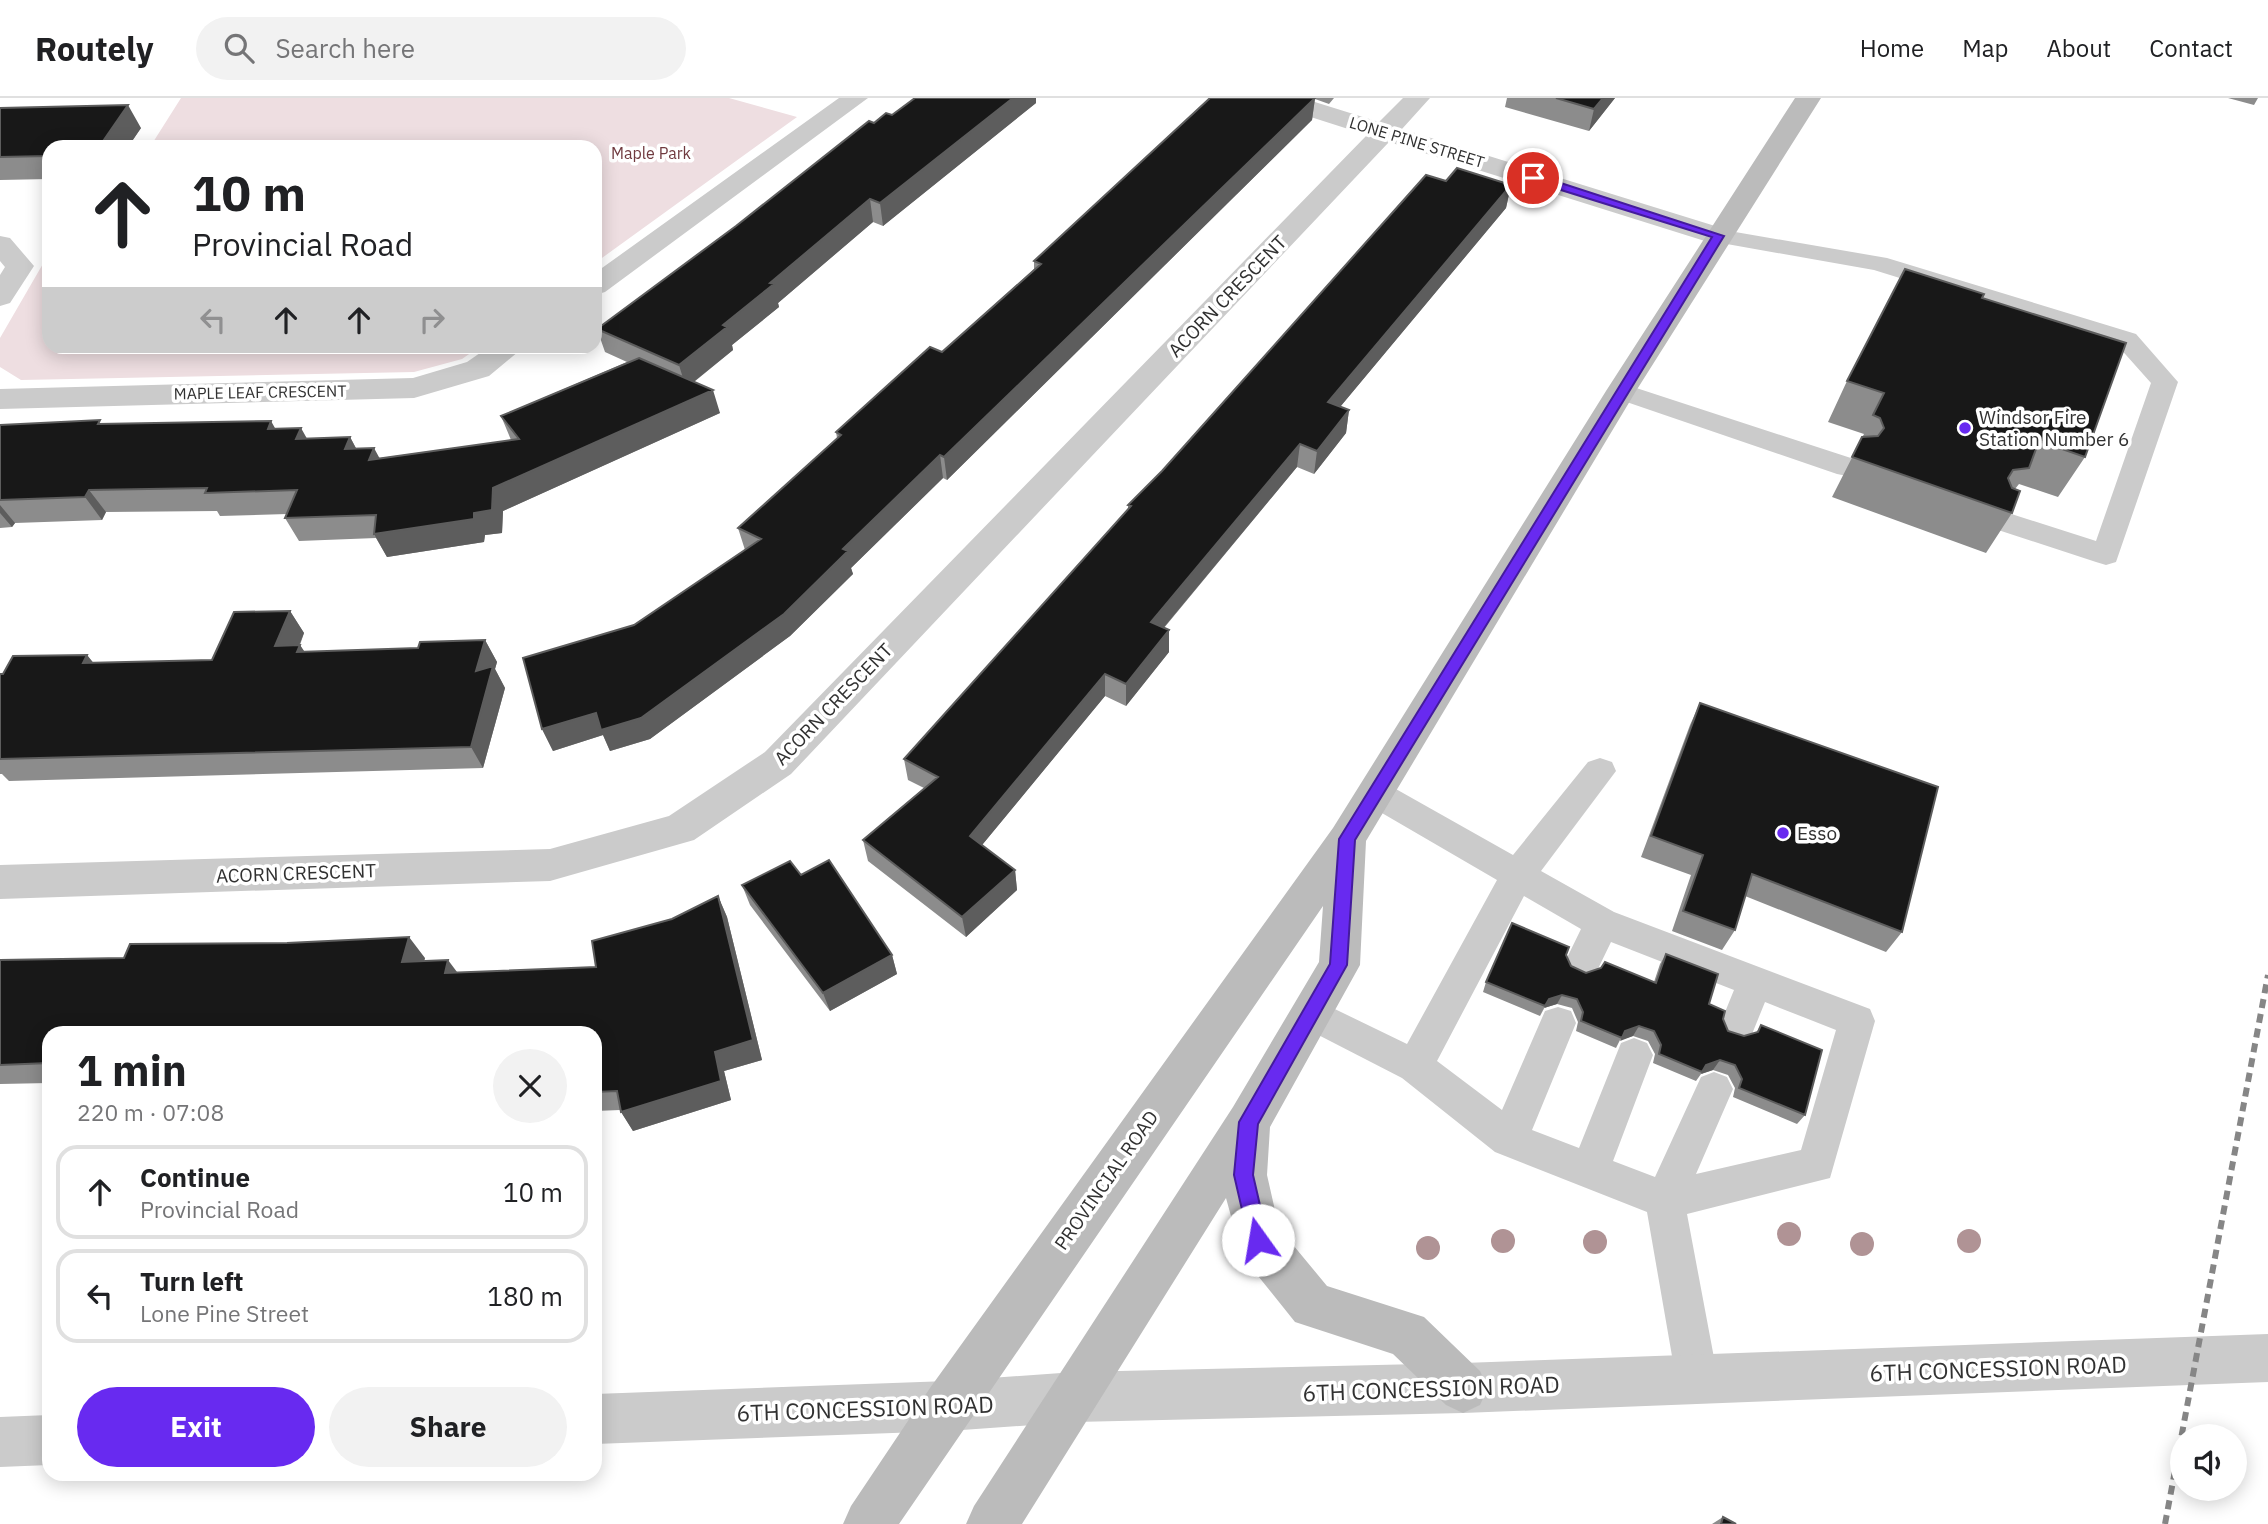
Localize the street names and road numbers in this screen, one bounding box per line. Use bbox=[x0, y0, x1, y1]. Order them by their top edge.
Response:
street label: LONE PINE STREET bbox=[1347, 112, 1487, 172]
street label: ACORN CRESCENT bbox=[1163, 230, 1291, 362]
street label: MAPLE LEAF CRESCENT bbox=[173, 380, 347, 404]
street label: ACORN CRESCENT bbox=[769, 638, 897, 770]
street label: ACORN CRESCENT bbox=[216, 858, 377, 888]
street label: PROVINCIAL ROAD bbox=[1049, 1106, 1163, 1254]
street label: 6TH CONCESSION ROAD bbox=[1869, 1349, 2127, 1387]
street label: 6TH CONCESSION ROAD bbox=[1302, 1369, 1560, 1407]
street label: 6TH CONCESSION ROAD bbox=[736, 1389, 994, 1427]

